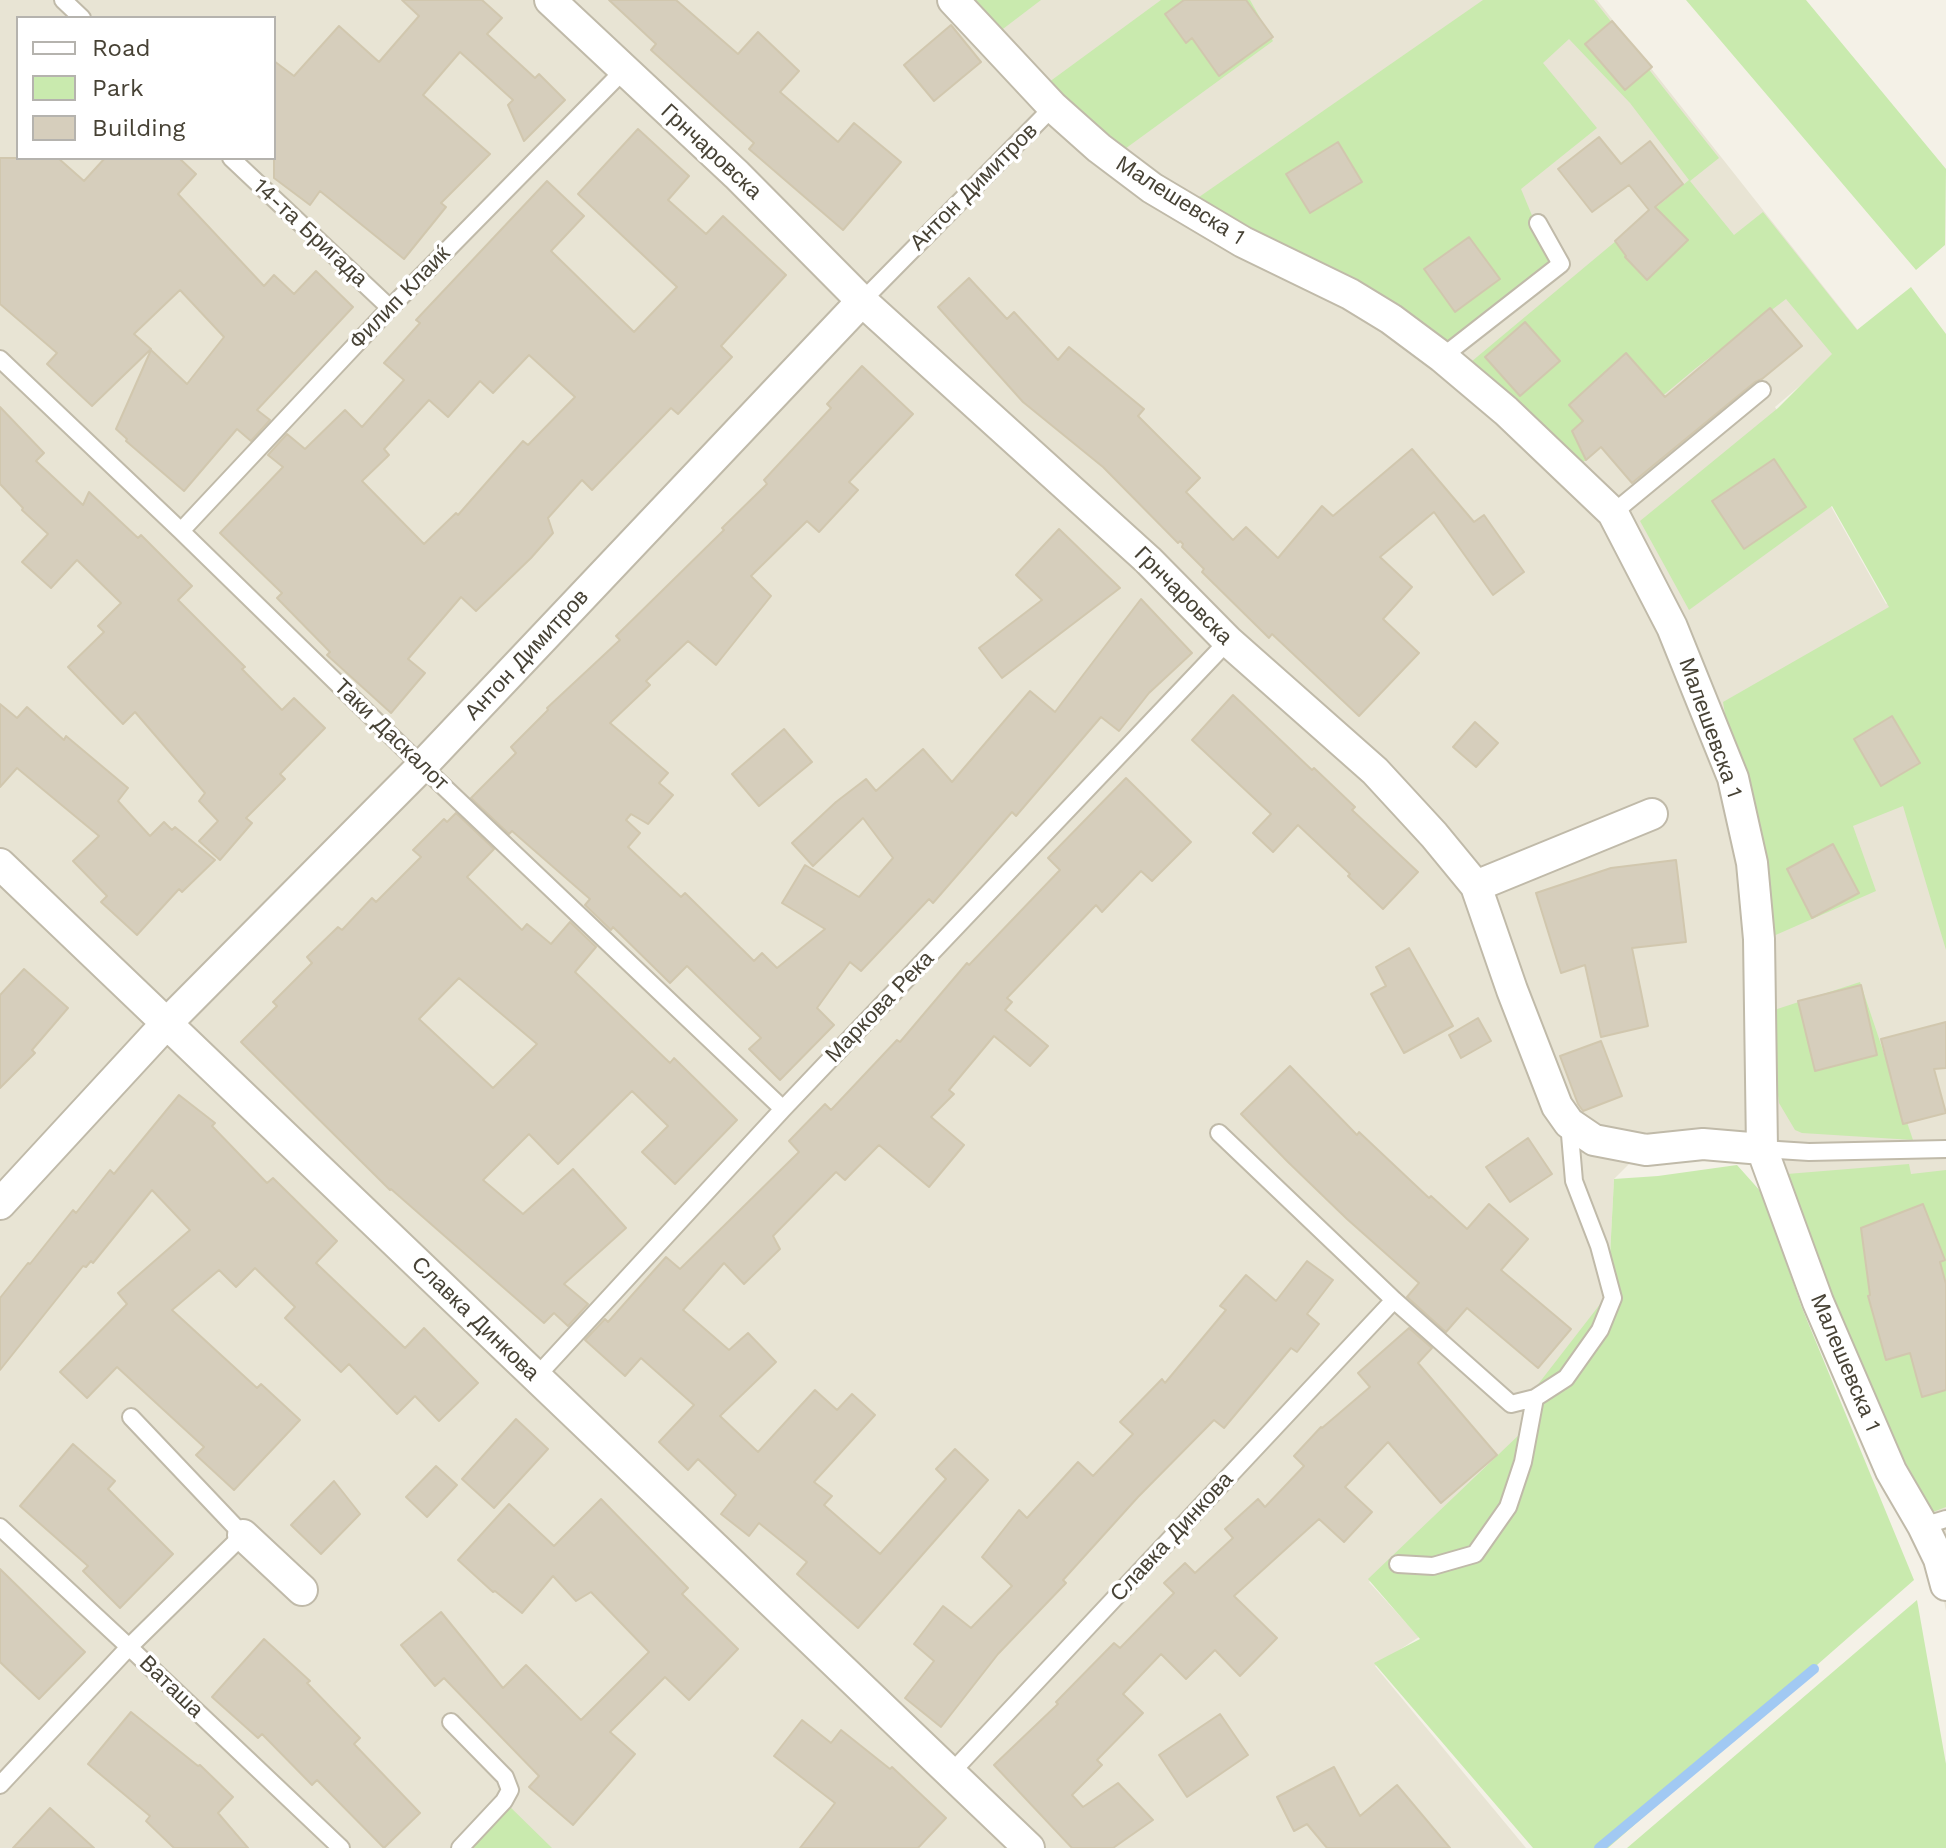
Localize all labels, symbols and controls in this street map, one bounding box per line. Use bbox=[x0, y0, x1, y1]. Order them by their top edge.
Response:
legend bbox=[16, 16, 276, 160]
text: Road bbox=[92, 34, 151, 62]
text: Park bbox=[92, 74, 144, 102]
street label: Грнчаровска bbox=[655, 99, 767, 205]
text: Building bbox=[92, 114, 185, 142]
street label: Антон Димитров bbox=[905, 118, 1043, 256]
street label: Малешевска 1 bbox=[1111, 151, 1249, 251]
street label: 14-та Бригада bbox=[247, 173, 373, 293]
street label: Филип Клаиќ bbox=[344, 241, 456, 355]
street label: Грнчаровска bbox=[1128, 541, 1238, 651]
street label: Антон Димитров bbox=[460, 584, 594, 726]
street label: Малешевска 1 bbox=[1673, 655, 1747, 801]
street label: Таки Даскалот bbox=[328, 674, 454, 796]
street label: Маркова Река bbox=[820, 946, 940, 1068]
street label: Славка Динкова bbox=[406, 1251, 544, 1387]
street label: Малешевска 1 bbox=[1804, 1290, 1886, 1436]
street label: Славка Динкова bbox=[1105, 1467, 1239, 1607]
street label: Ваташа bbox=[134, 1650, 208, 1724]

